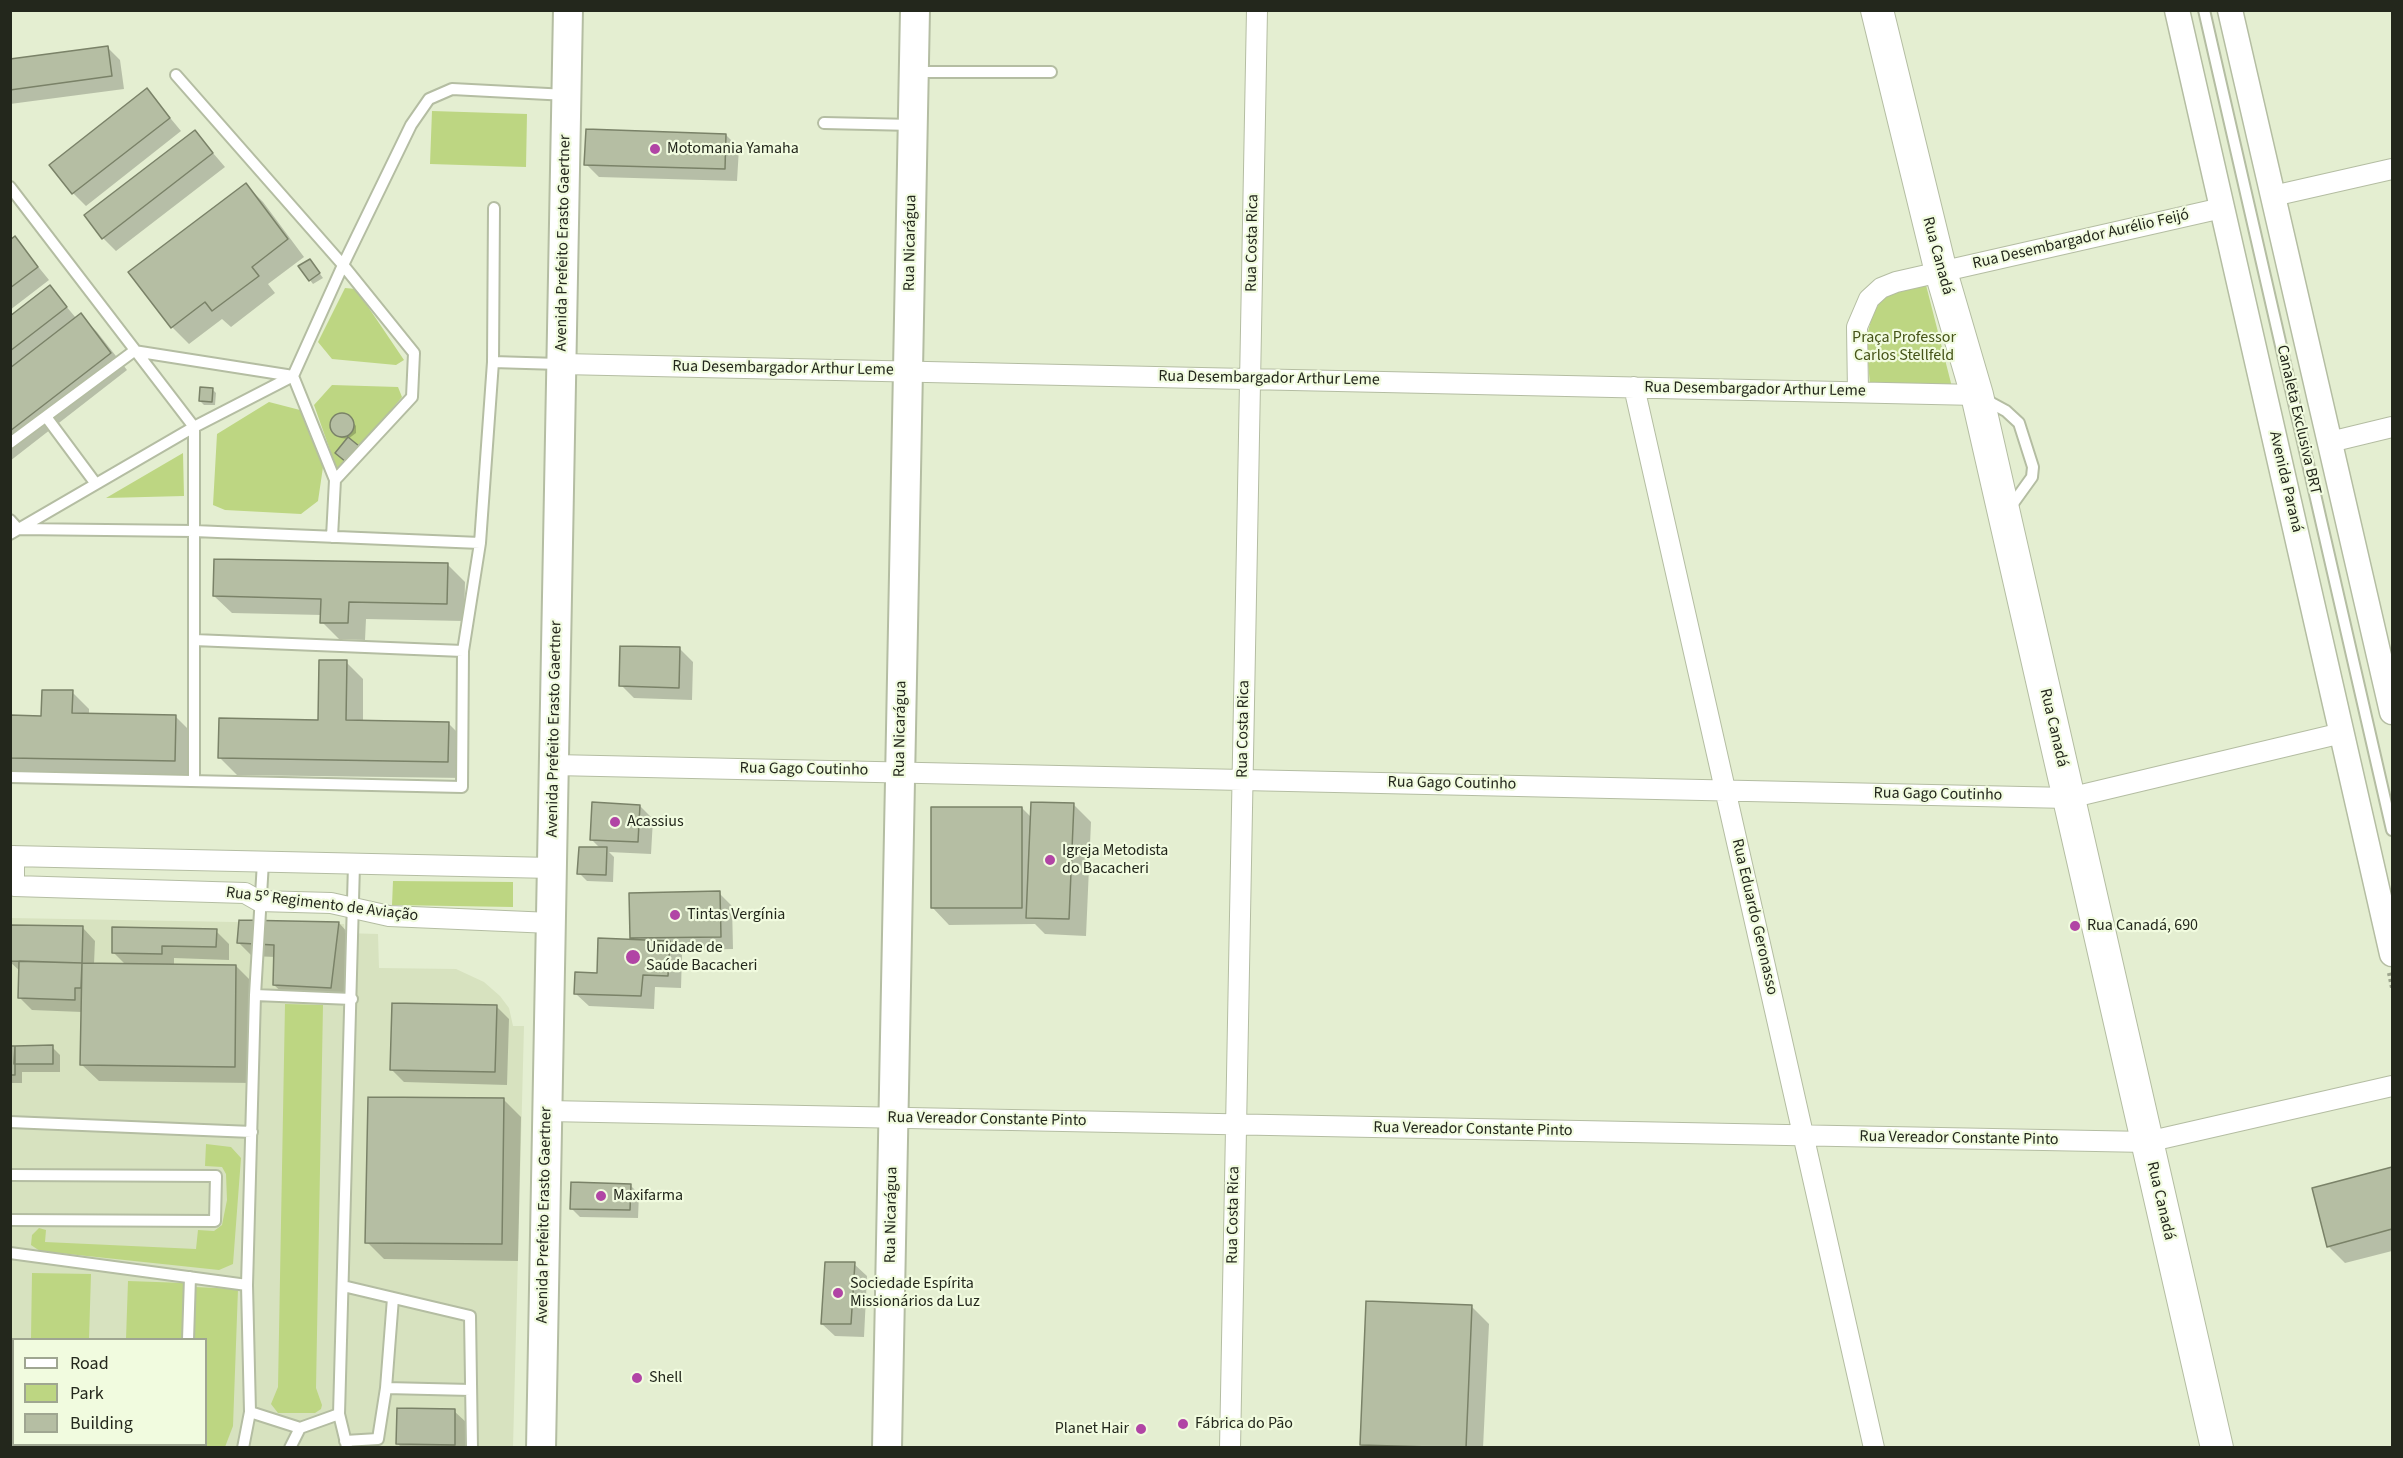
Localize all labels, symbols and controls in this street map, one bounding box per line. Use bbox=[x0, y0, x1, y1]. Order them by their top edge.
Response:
street label: Avenida Prefeito Erasto Gaertner bbox=[553, 134, 575, 352]
place label: Motomania Yamaha bbox=[667, 139, 799, 159]
marker: Motomania Yamaha bbox=[648, 142, 662, 156]
street label: Rua Costa Rica bbox=[1243, 194, 1263, 292]
street label: Rua Nicarágua bbox=[901, 195, 921, 291]
street label: Rua Desembargador Aurélio Feijó bbox=[1971, 206, 2191, 274]
street label: Rua Canadá bbox=[1917, 215, 1957, 297]
park label: Praça Professor Carlos Stellfeld bbox=[1852, 328, 1956, 366]
street label: Canaleta Exclusiva BRT bbox=[2271, 343, 2325, 497]
street label: Rua Desembargador Arthur Leme bbox=[672, 357, 894, 381]
street label: Rua Desembargador Arthur Leme bbox=[1158, 367, 1380, 391]
street label: Rua Desembargador Arthur Leme bbox=[1644, 378, 1866, 402]
street label: Avenida Paraná bbox=[2264, 430, 2306, 534]
street label: Avenida Prefeito Erasto Gaertner bbox=[544, 620, 566, 838]
street label: Rua Costa Rica bbox=[1234, 680, 1254, 778]
street label: Rua Nicarágua bbox=[891, 681, 911, 777]
street label: Rua Canadá bbox=[2035, 687, 2071, 769]
street label: Rua Gago Coutinho bbox=[739, 759, 869, 781]
street label: Rua Gago Coutinho bbox=[1387, 773, 1517, 795]
street label: Rua Gago Coutinho bbox=[1873, 784, 2003, 806]
place label: Acassius bbox=[627, 812, 684, 832]
marker: Acassius bbox=[608, 815, 622, 829]
street label: Rua Eduardo Geronasso bbox=[1727, 837, 1781, 997]
place label: Igreja Metodista do Bacacheri bbox=[1062, 841, 1168, 879]
marker: Igreja Metodista do Bacacheri bbox=[1043, 853, 1057, 867]
street label: Rua 5º Regimento de Aviação bbox=[225, 884, 419, 926]
place label: Tintas Vergínia bbox=[687, 905, 785, 925]
marker: Tintas Vergínia bbox=[668, 908, 682, 922]
place label: Rua Canadá, 690 bbox=[2087, 916, 2198, 936]
marker: Rua Canadá, 690 bbox=[2068, 919, 2082, 933]
place label: Unidade de Saúde Bacacheri bbox=[646, 938, 757, 976]
marker: Unidade de Saúde Bacacheri bbox=[624, 948, 642, 966]
street label: Avenida Prefeito Erasto Gaertner bbox=[534, 1106, 556, 1324]
street label: Rua Vereador Constante Pinto bbox=[887, 1109, 1087, 1131]
street label: Rua Vereador Constante Pinto bbox=[1373, 1119, 1573, 1141]
street label: Rua Vereador Constante Pinto bbox=[1859, 1128, 2059, 1150]
street label: Rua Canadá bbox=[2142, 1160, 2178, 1242]
street label: Rua Costa Rica bbox=[1224, 1166, 1244, 1264]
street label: Rua Nicarágua bbox=[882, 1167, 902, 1263]
place label: Maxifarma bbox=[613, 1186, 683, 1206]
marker: Maxifarma bbox=[594, 1189, 608, 1203]
place label: Sociedade Espírita Missionários da Luz bbox=[850, 1274, 980, 1312]
marker: Sociedade Espírita Missionários da Luz bbox=[831, 1286, 845, 1300]
legend bbox=[12, 1338, 207, 1446]
text: Road bbox=[70, 1351, 109, 1376]
place label: Shell bbox=[649, 1368, 682, 1388]
marker: Shell bbox=[630, 1371, 644, 1385]
text: Park bbox=[70, 1381, 104, 1406]
text: Building bbox=[70, 1411, 133, 1436]
place label: Fábrica do Pão bbox=[1195, 1414, 1293, 1434]
marker: Fábrica do Pão bbox=[1176, 1417, 1190, 1431]
place label: Planet Hair bbox=[1055, 1419, 1129, 1439]
marker: Planet Hair bbox=[1134, 1422, 1148, 1436]

